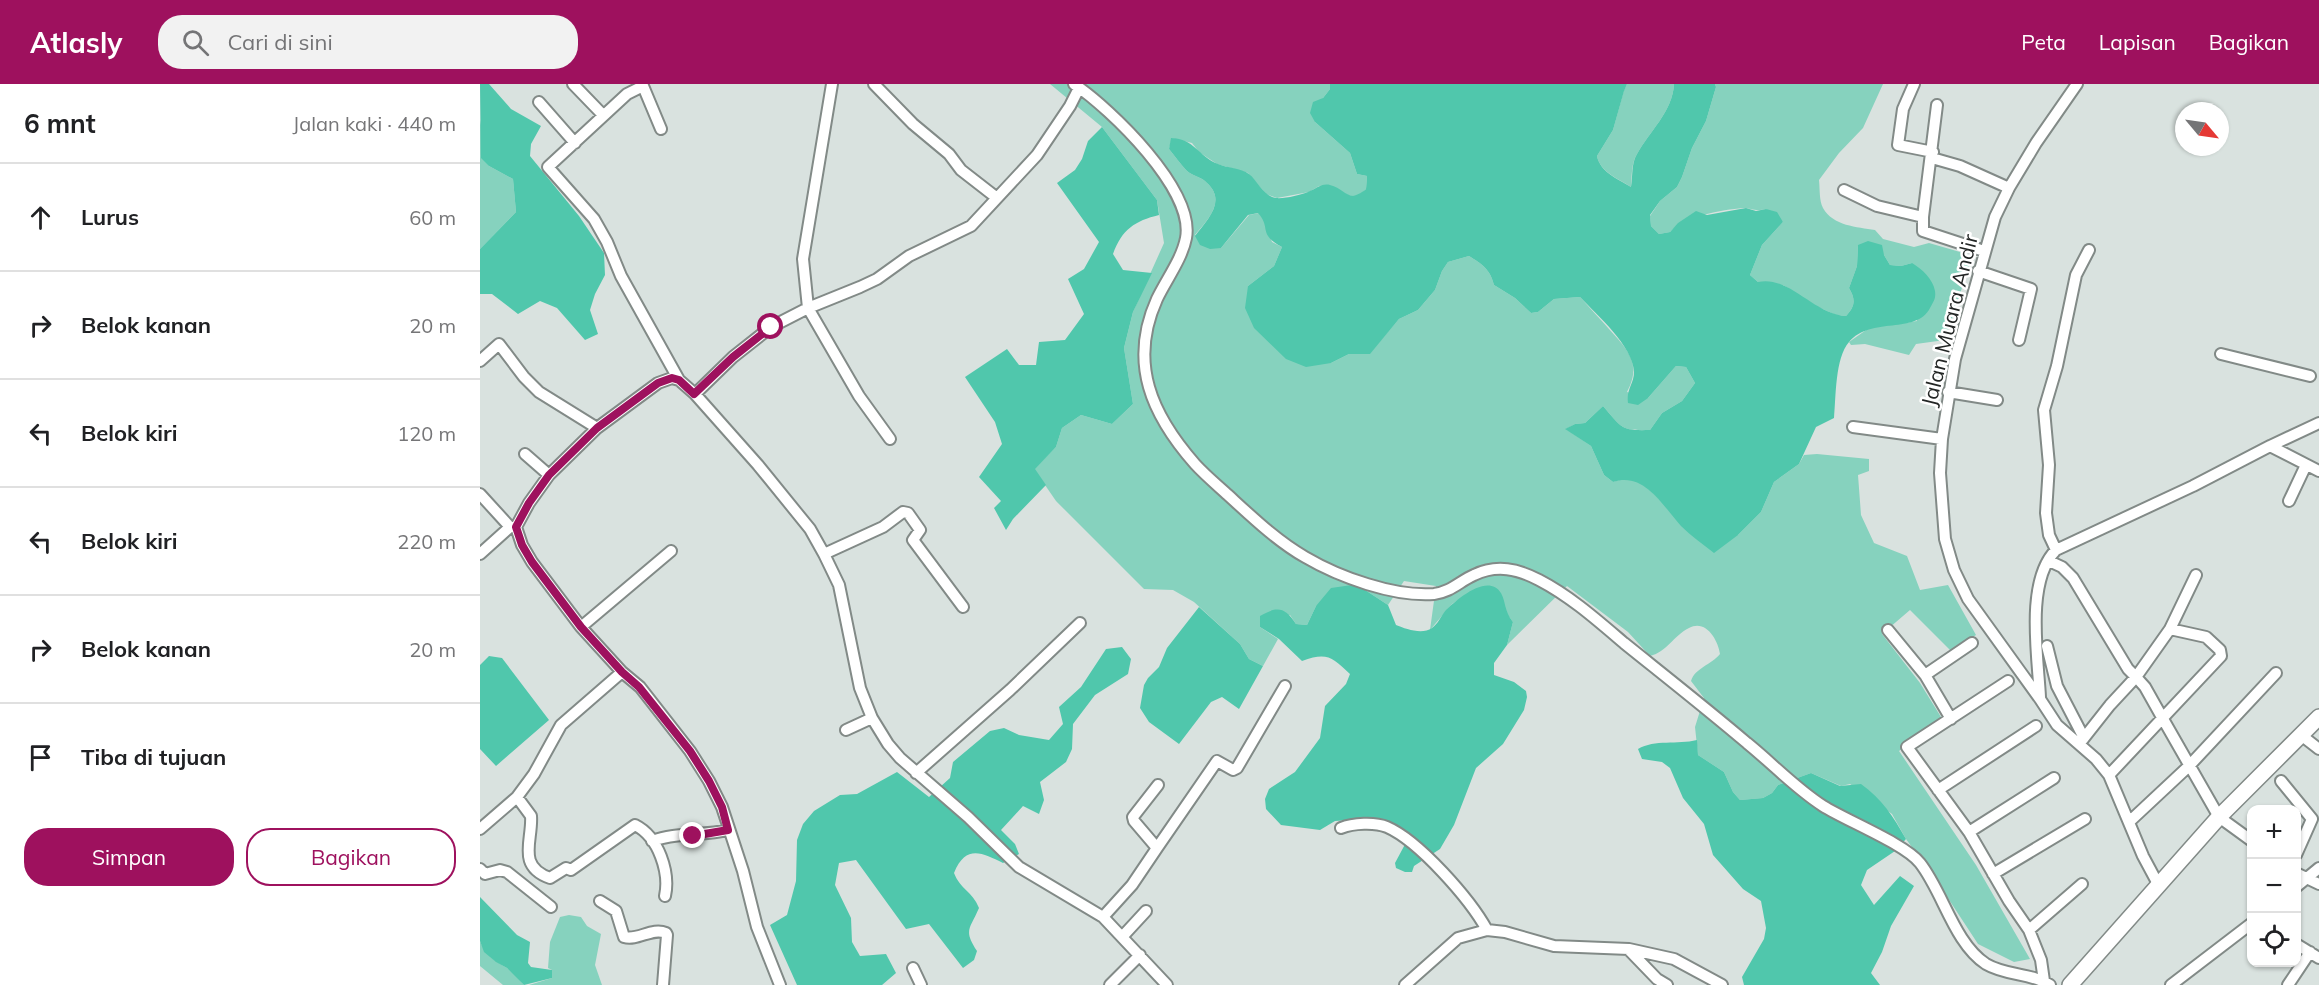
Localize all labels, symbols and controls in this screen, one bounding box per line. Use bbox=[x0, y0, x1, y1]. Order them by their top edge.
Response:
search box bbox=[158, 15, 578, 69]
text: Atlasly bbox=[30, 25, 122, 60]
icon: search bbox=[179, 26, 212, 59]
text: Cari di sini bbox=[227, 28, 333, 56]
text: Peta bbox=[2021, 29, 2066, 55]
text: Lapisan bbox=[2099, 29, 2176, 55]
text: Bagikan bbox=[2209, 29, 2289, 55]
north arrow bbox=[2175, 102, 2229, 156]
text: 6 mnt bbox=[24, 107, 96, 140]
text: Jalan kaki · 440 m bbox=[293, 111, 456, 136]
icon: ahead bbox=[24, 201, 57, 234]
text: Lurus bbox=[81, 203, 139, 231]
text: 60 m bbox=[409, 205, 456, 230]
street label: Jalan Muara Andir bbox=[1915, 231, 1983, 409]
icon: right bbox=[24, 309, 57, 342]
text: Belok kanan bbox=[81, 311, 211, 339]
text: 20 m bbox=[409, 313, 456, 338]
route start bbox=[757, 313, 783, 339]
icon: left bbox=[24, 417, 57, 450]
text: Belok kiri bbox=[81, 419, 177, 447]
text: 120 m bbox=[397, 421, 456, 446]
icon: left bbox=[24, 525, 57, 558]
text: Belok kiri bbox=[81, 527, 177, 555]
text: 220 m bbox=[397, 529, 456, 554]
icon: right bbox=[24, 633, 57, 666]
text: Belok kanan bbox=[81, 635, 211, 663]
text: 20 m bbox=[409, 637, 456, 662]
icon: arrive bbox=[24, 741, 57, 774]
text: Tiba di tujuan bbox=[81, 743, 226, 771]
map controls bbox=[2247, 805, 2301, 967]
button: + bbox=[2247, 805, 2301, 859]
route end bbox=[679, 822, 705, 848]
button: Simpan bbox=[24, 828, 234, 886]
button: Bagikan bbox=[246, 828, 456, 886]
button: − bbox=[2247, 859, 2301, 913]
button: locate bbox=[2247, 913, 2301, 967]

